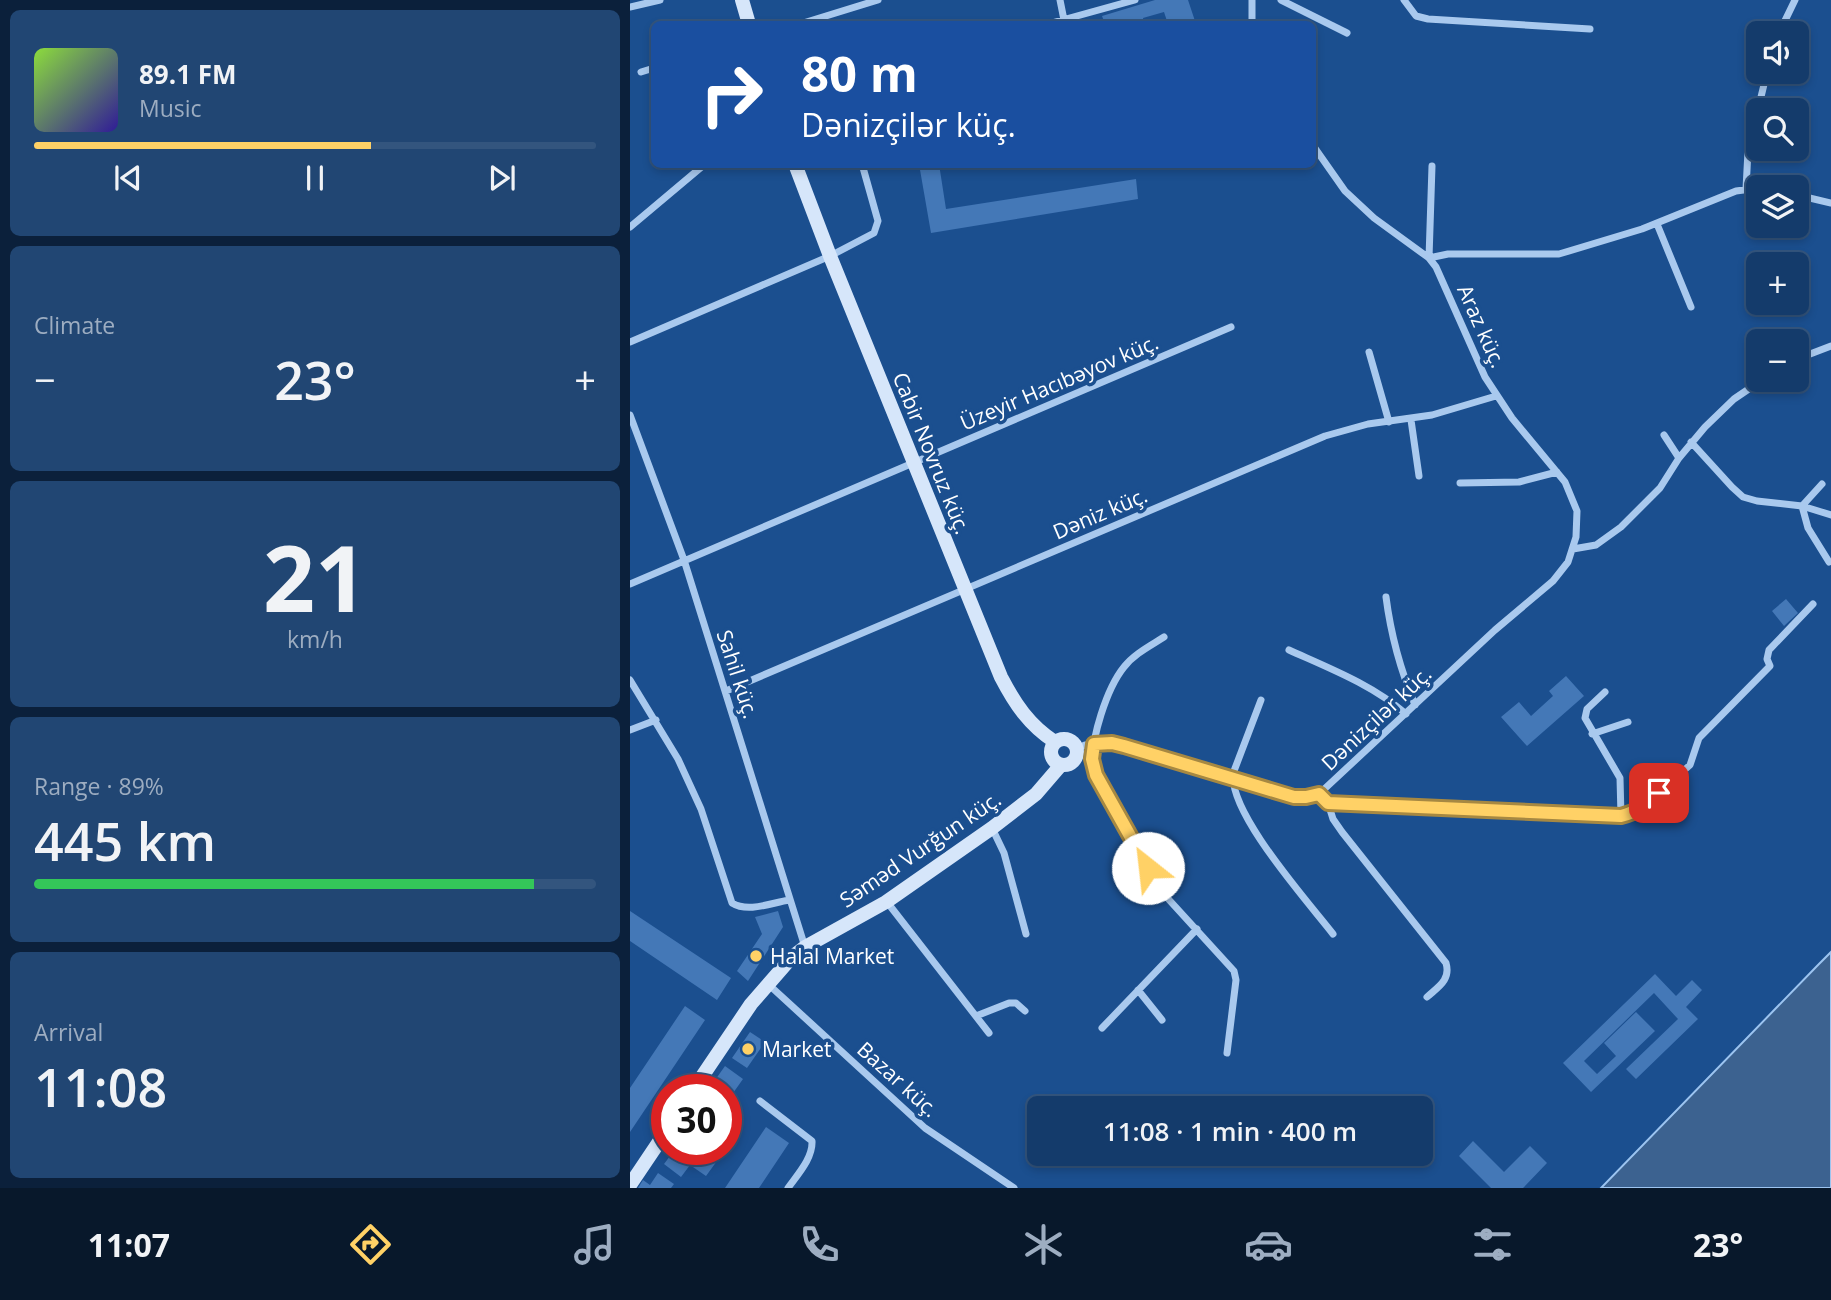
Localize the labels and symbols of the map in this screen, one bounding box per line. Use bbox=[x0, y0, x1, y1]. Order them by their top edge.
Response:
street label: Araz küç. bbox=[1451, 280, 1513, 372]
street label: Üzeyir Hacıbəyov küç. bbox=[956, 328, 1162, 436]
street label: Cabir Novruz küç. bbox=[887, 368, 977, 538]
street label: Dәniz küç. bbox=[1049, 481, 1151, 545]
street label: Sahil küç. bbox=[711, 626, 765, 722]
street label: Dәnizçilәr küç. bbox=[1315, 660, 1437, 776]
pin bbox=[1629, 763, 1689, 823]
street label: Səməd Vurğun küç. bbox=[834, 785, 1006, 913]
position arrow bbox=[1111, 831, 1185, 905]
place label: Halal Market bbox=[770, 942, 894, 970]
marker: Halal Market bbox=[748, 948, 764, 964]
place label: Market bbox=[762, 1035, 831, 1063]
street label: Bazar küç. bbox=[851, 1035, 945, 1123]
marker: Market bbox=[740, 1041, 756, 1057]
speed limit sign: 30 bbox=[651, 1074, 742, 1165]

